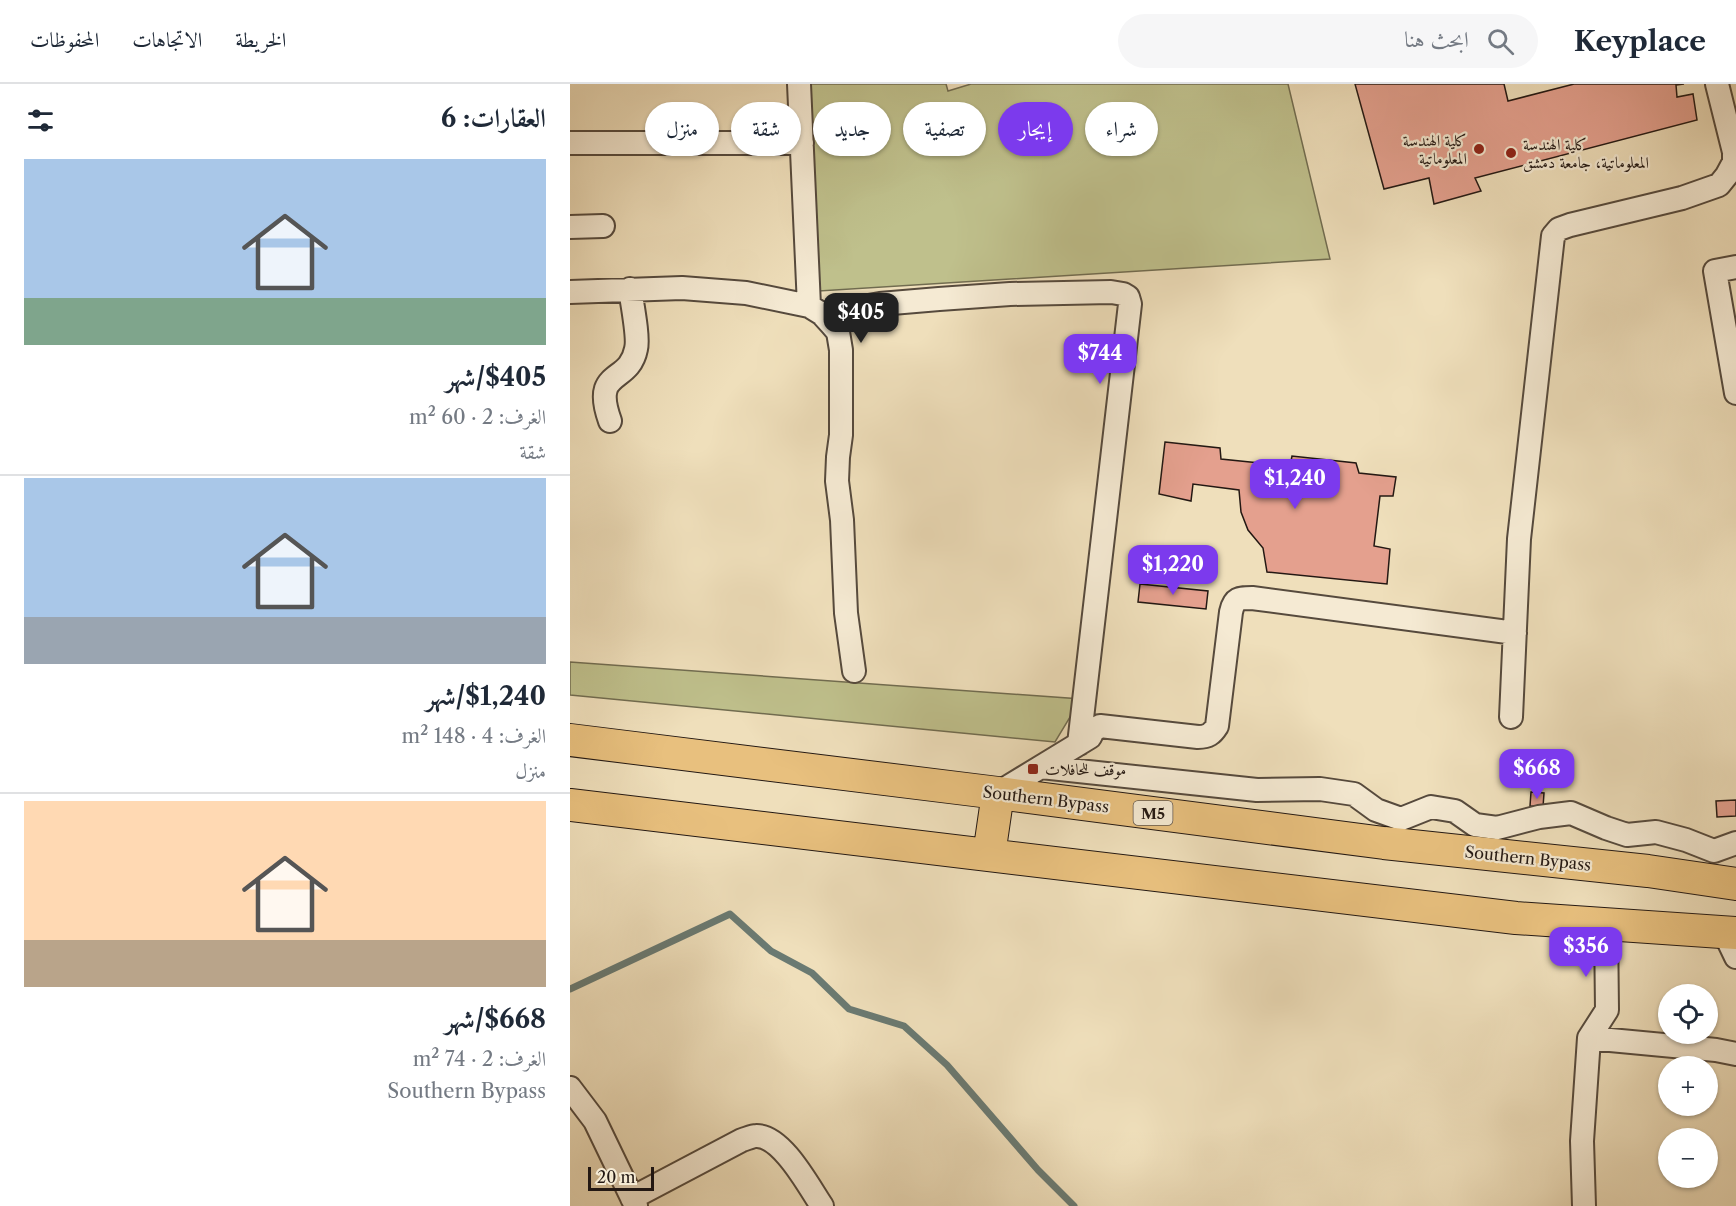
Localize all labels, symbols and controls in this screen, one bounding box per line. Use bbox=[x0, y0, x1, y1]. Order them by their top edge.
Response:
search box bbox=[1118, 14, 1538, 68]
text: Keyplace bbox=[1574, 24, 1706, 58]
icon: search bbox=[1484, 25, 1517, 58]
text: ابحث هنا bbox=[1404, 26, 1469, 53]
text: المحفوظات bbox=[30, 27, 99, 52]
text: الاتجاهات bbox=[132, 27, 202, 52]
text: الخريطة bbox=[235, 27, 286, 52]
text: العقارات: 6 bbox=[441, 102, 546, 134]
chip: منزل bbox=[645, 102, 719, 156]
chip: شقة bbox=[731, 102, 801, 156]
chip: جديد bbox=[813, 102, 891, 156]
chip: تصفية bbox=[903, 102, 986, 156]
chip: إيجار bbox=[998, 102, 1073, 156]
chip: شراء bbox=[1085, 102, 1158, 156]
icon: filters bbox=[24, 104, 57, 137]
place label: كلية الهندسة المعلوماتية bbox=[1403, 130, 1467, 168]
place label: كلية الهندسة المعلوماتية، جامعة دمشق bbox=[1523, 134, 1649, 173]
marker: كلية الهندسة المعلوماتية bbox=[1472, 142, 1486, 156]
marker: كلية الهندسة المعلوماتية، جامعة دمشق bbox=[1504, 146, 1518, 160]
icon: home bbox=[231, 198, 339, 306]
pin: $405 bbox=[825, 293, 897, 344]
text: $405 bbox=[838, 300, 884, 324]
pin: $744 bbox=[1064, 334, 1136, 385]
text: $744 bbox=[1078, 341, 1122, 365]
text: $405/شهر bbox=[446, 361, 546, 393]
text: الغرف: 2 · 60 m² bbox=[409, 405, 546, 429]
text: شقة bbox=[520, 440, 546, 464]
pin: $1,240 bbox=[1246, 459, 1344, 510]
text: $1,240 bbox=[1264, 466, 1326, 490]
icon: home bbox=[231, 517, 339, 625]
pin: $1,220 bbox=[1124, 545, 1222, 596]
text: $1,220 bbox=[1142, 552, 1204, 576]
text: $1,240/شهر bbox=[426, 680, 546, 712]
text: الغرف: 4 · 148 m² bbox=[402, 724, 546, 748]
pin: $668 bbox=[1501, 749, 1573, 800]
text: $668 bbox=[1513, 756, 1561, 780]
text: منزل bbox=[515, 759, 546, 783]
place label: موقف للحافلات bbox=[1045, 759, 1126, 780]
marker: موقف للحافلات bbox=[1026, 762, 1040, 776]
street label: Southern Bypass bbox=[982, 781, 1110, 817]
road number: M5 bbox=[1134, 801, 1172, 825]
icon: home bbox=[231, 840, 339, 948]
street label: Southern Bypass bbox=[1464, 841, 1592, 875]
pin: $356 bbox=[1550, 927, 1622, 978]
text: $356 bbox=[1563, 934, 1609, 958]
map controls bbox=[1658, 984, 1718, 1188]
button: locate bbox=[1658, 984, 1718, 1044]
text: $668/شهر bbox=[445, 1003, 546, 1035]
text: الغرف: 2 · 74 m² bbox=[413, 1047, 546, 1071]
button: + bbox=[1658, 1056, 1718, 1116]
text: Southern Bypass bbox=[387, 1079, 546, 1103]
button: − bbox=[1658, 1128, 1718, 1188]
scale bar bbox=[588, 1164, 654, 1192]
text: 20 m bbox=[597, 1167, 636, 1187]

